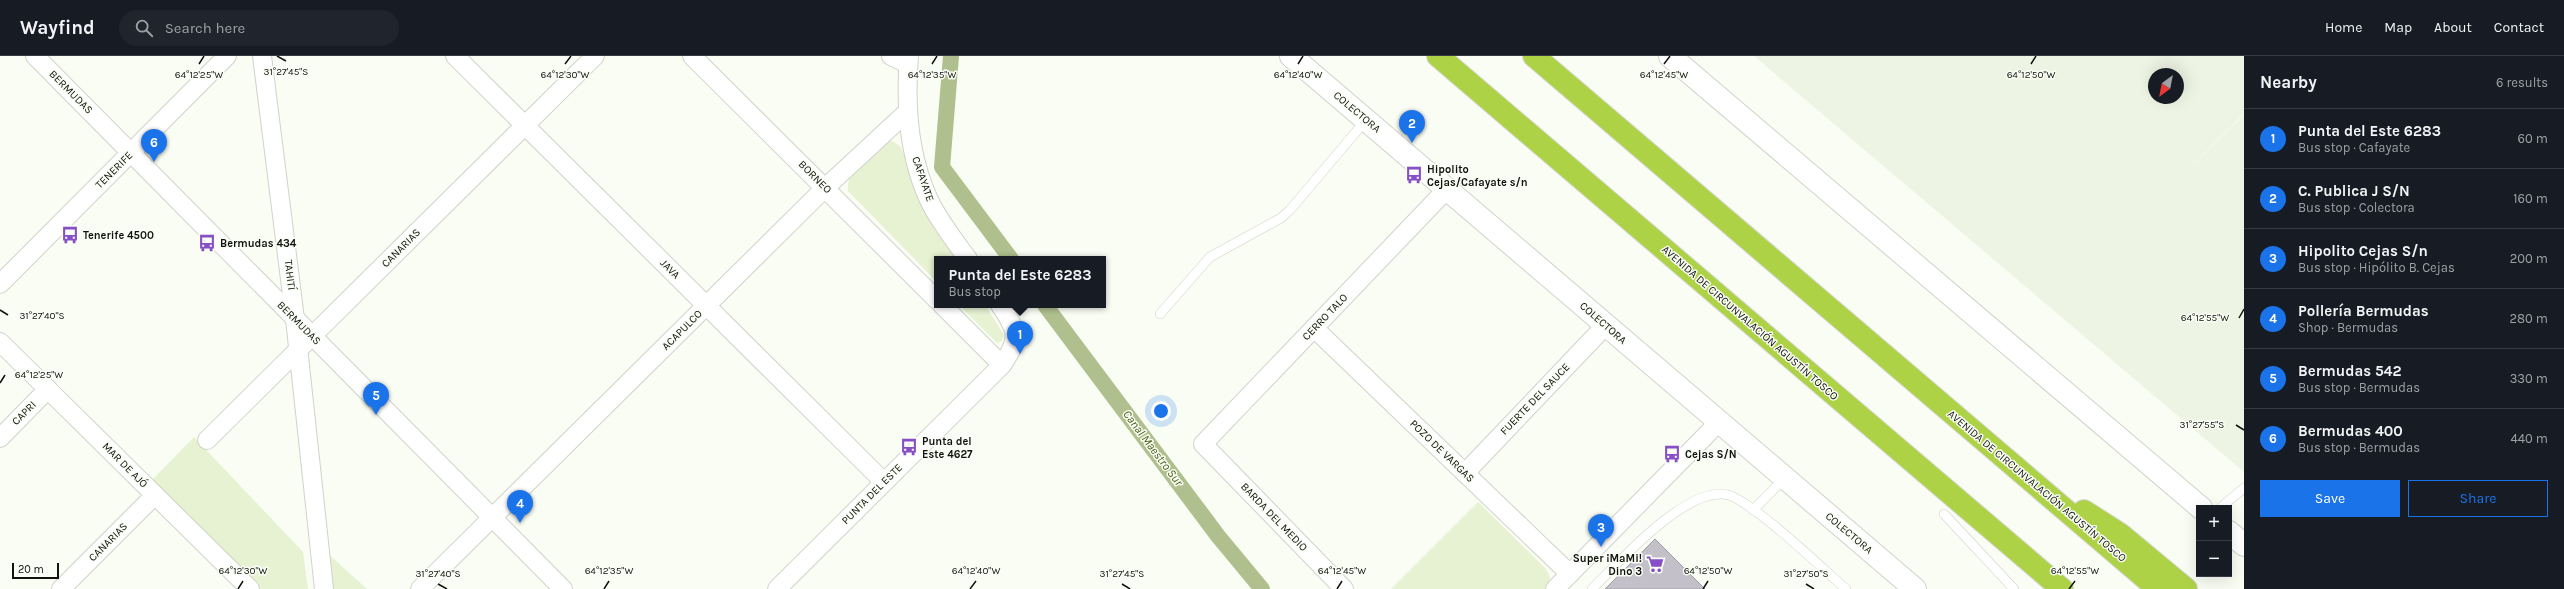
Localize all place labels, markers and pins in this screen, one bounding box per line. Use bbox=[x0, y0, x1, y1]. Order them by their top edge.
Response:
pin: 2 bbox=[1399, 110, 1425, 143]
pin: 6 bbox=[141, 129, 167, 162]
place label: Hipolito Cejas/Cafayate s/n bbox=[1427, 163, 1528, 189]
bus stop icon: Hipolito Cejas/Cafayate s/n bbox=[1404, 165, 1424, 185]
bus stop icon: Tenerife 4500 bbox=[60, 225, 80, 245]
place label: Tenerife 4500 bbox=[83, 229, 154, 242]
bus stop icon: Bermudas 434 bbox=[197, 233, 217, 253]
place label: Bermudas 434 bbox=[220, 237, 297, 250]
pin: 1 bbox=[1007, 321, 1033, 354]
pin: 5 bbox=[363, 382, 389, 415]
place label: Punta del Este 4627 bbox=[922, 435, 973, 461]
bus stop icon: Punta del Este 4627 bbox=[899, 437, 919, 457]
bus stop icon: Cejas S/N bbox=[1662, 444, 1682, 464]
place label: Cejas S/N bbox=[1685, 448, 1737, 461]
pin: 4 bbox=[507, 490, 533, 523]
pin: 3 bbox=[1588, 514, 1614, 547]
place label: Super ¡MaMi! Dino 3 bbox=[1573, 552, 1642, 578]
supermarket icon: Super ¡MaMi! Dino 3 bbox=[1645, 554, 1665, 574]

